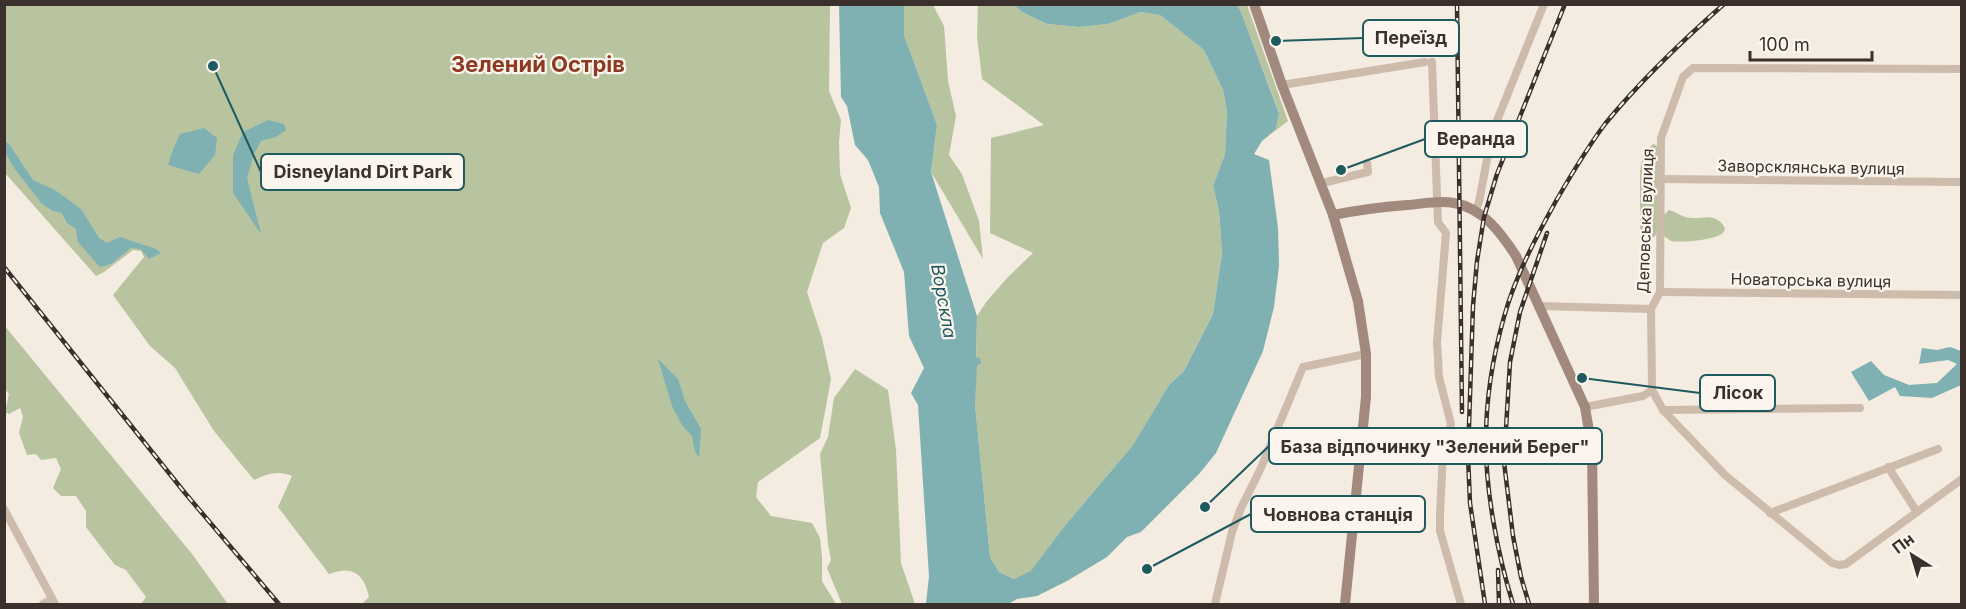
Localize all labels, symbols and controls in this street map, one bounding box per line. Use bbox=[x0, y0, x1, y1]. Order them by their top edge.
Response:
callout: Переїзд bbox=[1363, 20, 1459, 56]
scale bar bbox=[1750, 24, 1872, 62]
text: Переїзд bbox=[1375, 27, 1447, 48]
text: 100 m bbox=[1759, 34, 1810, 55]
district label: Зелений Острів bbox=[451, 51, 625, 77]
callout: Веранда bbox=[1425, 121, 1527, 157]
text: Веранда bbox=[1437, 128, 1515, 149]
street label: Деповська вулиця bbox=[1632, 148, 1658, 294]
callout: Disneyland Dirt Park bbox=[261, 154, 464, 190]
street label: Заворсклянська вулиця bbox=[1717, 155, 1905, 179]
text: Disneyland Dirt Park bbox=[274, 161, 453, 182]
water label: Ворскла bbox=[927, 262, 961, 340]
street label: Новаторська вулиця bbox=[1730, 269, 1892, 291]
callout: Лісок bbox=[1700, 375, 1775, 411]
text: Лісок bbox=[1713, 382, 1764, 403]
callout: База відпочинку "Зелений Берег" bbox=[1269, 428, 1602, 464]
text: База відпочинку "Зелений Берег" bbox=[1281, 436, 1589, 457]
callout: Човнова станція bbox=[1251, 496, 1425, 532]
text: Човнова станція bbox=[1263, 504, 1413, 525]
north arrow bbox=[1882, 525, 1942, 585]
text: Пн bbox=[1888, 528, 1918, 558]

